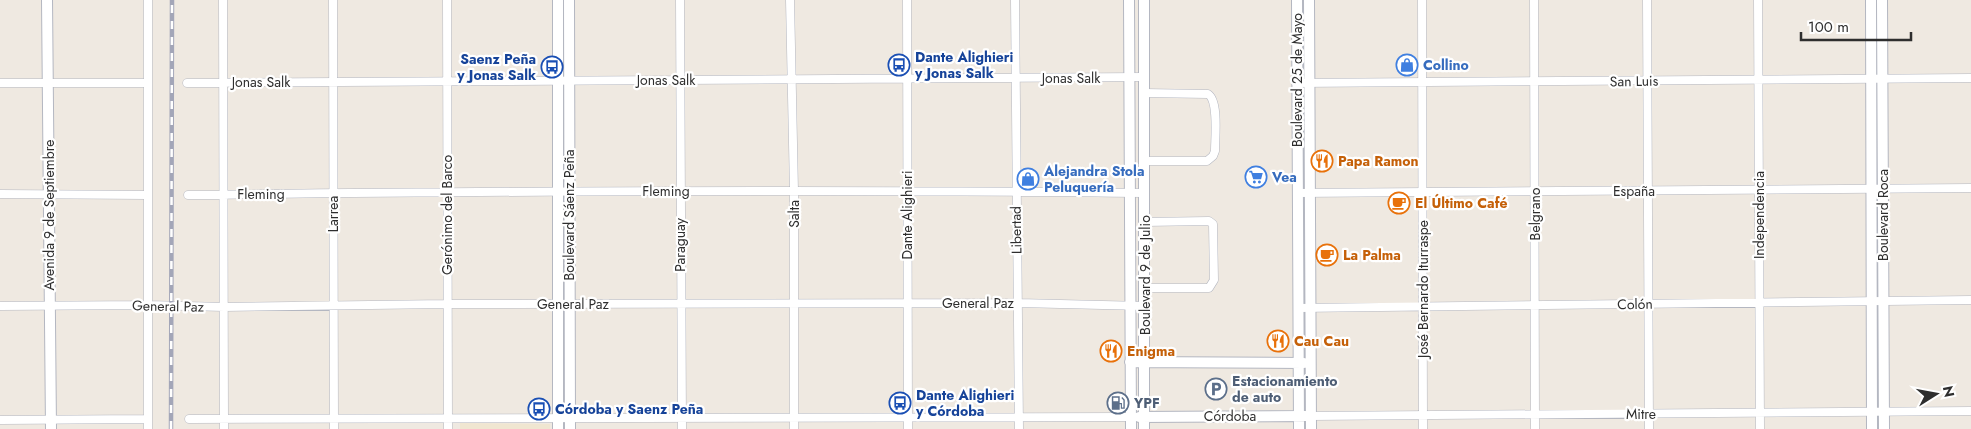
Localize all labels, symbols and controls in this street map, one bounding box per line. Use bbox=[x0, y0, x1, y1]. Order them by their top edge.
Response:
scale bar bbox=[1801, 10, 1911, 42]
street label: Boulevard 25 de Mayo bbox=[1287, 13, 1307, 147]
text: 100 m bbox=[1808, 16, 1849, 38]
place label: Dante Alighieri y Jonas Salk bbox=[914, 47, 1014, 83]
place label: Saenz Peña y Jonas Salk bbox=[456, 49, 536, 85]
bus stop icon: Dante Alighieri y Jonas Salk bbox=[887, 53, 911, 77]
shop icon: Collino bbox=[1395, 53, 1419, 77]
bus stop icon: Saenz Peña y Jonas Salk bbox=[540, 55, 564, 79]
place label: Collino bbox=[1423, 55, 1469, 75]
street label: Jonas Salk bbox=[1040, 68, 1101, 88]
street label: Jonas Salk bbox=[635, 70, 696, 90]
street label: San Luis bbox=[1610, 71, 1659, 91]
street label: Jonas Salk bbox=[230, 72, 291, 92]
street label: Avenida 9 de Septiembre bbox=[39, 139, 59, 291]
street label: Boulevard Sáenz Peña bbox=[559, 149, 579, 281]
restaurant icon: Papa Ramon bbox=[1310, 149, 1334, 173]
place label: Papa Ramon bbox=[1338, 151, 1419, 171]
street label: Gerónimo del Barco bbox=[437, 155, 457, 275]
place label: Alejandra Stola Peluquería bbox=[1043, 161, 1144, 197]
supermarket icon: Vea bbox=[1244, 165, 1268, 189]
shop icon: Alejandra Stola Peluquería bbox=[1016, 167, 1040, 191]
place label: Vea bbox=[1271, 167, 1297, 187]
street label: Boulevard Roca bbox=[1873, 169, 1893, 261]
street label: Dante Alighieri bbox=[897, 170, 917, 260]
street label: Independencia bbox=[1749, 171, 1769, 259]
street label: Fleming bbox=[642, 181, 690, 201]
street label: España bbox=[1613, 181, 1655, 201]
street label: Fleming bbox=[237, 184, 285, 204]
street label: Belgrano bbox=[1525, 187, 1545, 240]
cafe icon: El Último Café bbox=[1387, 191, 1411, 215]
place label: El Último Café bbox=[1415, 193, 1507, 213]
street label: Larrea bbox=[323, 196, 343, 232]
street label: Salta bbox=[784, 200, 804, 228]
street label: Libertad bbox=[1006, 206, 1026, 254]
street label: Boulevard 9 de Julio bbox=[1135, 215, 1155, 335]
street label: Paraguay bbox=[670, 217, 690, 272]
street label: José Bernardo Iturraspe bbox=[1413, 220, 1433, 360]
cafe icon: La Palma bbox=[1315, 243, 1339, 267]
place label: La Palma bbox=[1343, 245, 1401, 265]
street label: General Paz bbox=[942, 293, 1015, 313]
street label: General Paz bbox=[537, 294, 610, 314]
street label: Colón bbox=[1617, 294, 1653, 314]
street label: General Paz bbox=[132, 295, 205, 317]
restaurant icon: Cau Cau bbox=[1266, 329, 1290, 353]
place label: Cau Cau bbox=[1294, 331, 1349, 351]
restaurant icon: Enigma bbox=[1099, 339, 1123, 363]
place label: Enigma bbox=[1127, 341, 1175, 361]
north arrow bbox=[1911, 369, 1961, 419]
place label: Estacionamiento de auto bbox=[1232, 371, 1338, 407]
parking icon: Estacionamiento de auto bbox=[1204, 377, 1228, 401]
text: N bbox=[1938, 384, 1960, 399]
place label: Dante Alighieri y Córdoba bbox=[915, 385, 1015, 421]
bus stop icon: Dante Alighieri y Córdoba bbox=[888, 391, 912, 415]
fuel station icon: YPF bbox=[1106, 391, 1130, 415]
place label: YPF bbox=[1133, 393, 1160, 413]
bus stop icon: Córdoba y Saenz Peña bbox=[527, 397, 551, 421]
place label: Córdoba y Saenz Peña bbox=[555, 399, 703, 419]
street label: Mitre bbox=[1626, 404, 1656, 424]
street label: Córdoba bbox=[1204, 406, 1256, 426]

